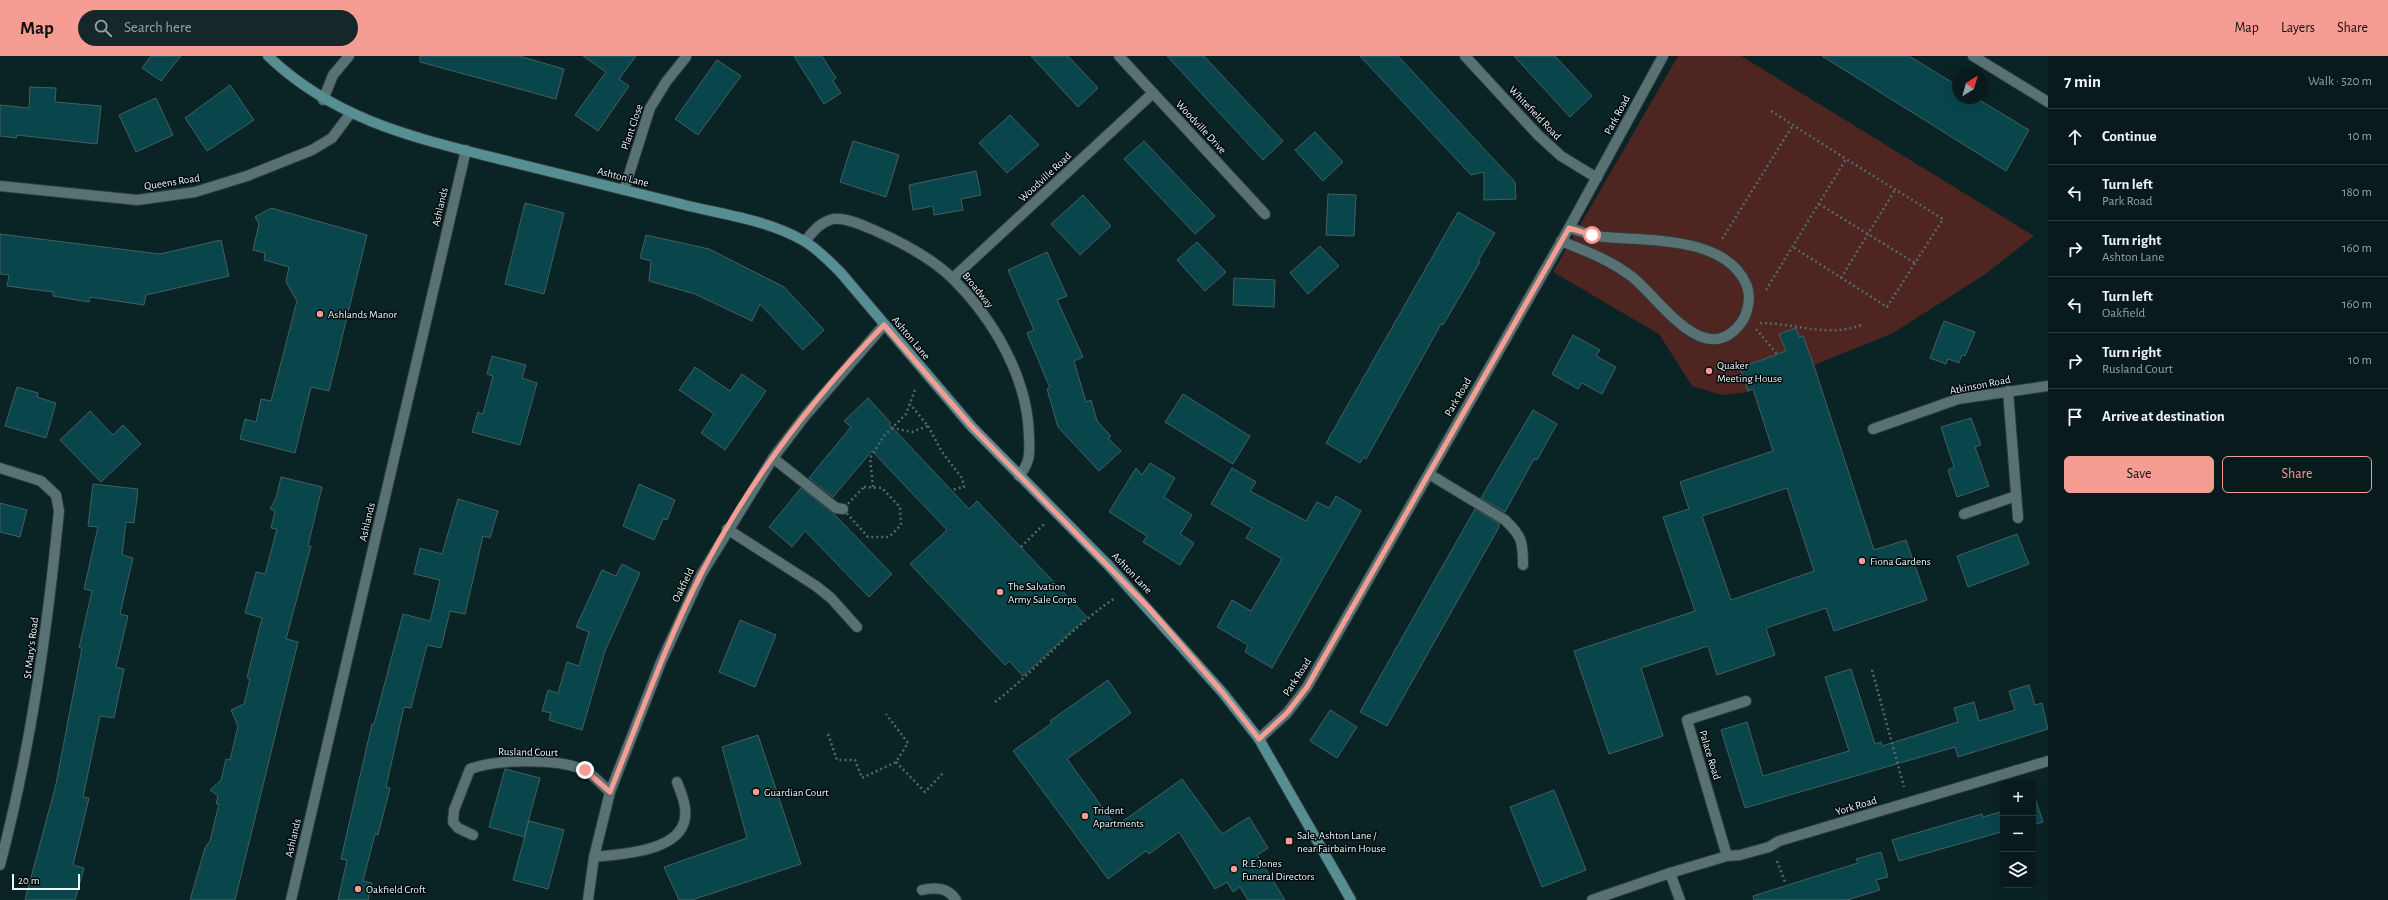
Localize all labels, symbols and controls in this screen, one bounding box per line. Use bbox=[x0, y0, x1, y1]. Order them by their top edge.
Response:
search box bbox=[78, 10, 358, 46]
icon: search bbox=[92, 17, 114, 39]
text: Map bbox=[20, 19, 54, 38]
text: Search here bbox=[124, 20, 192, 35]
text: Map bbox=[2234, 21, 2259, 35]
text: Layers bbox=[2281, 21, 2315, 35]
text: Share bbox=[2337, 21, 2368, 35]
north arrow bbox=[1952, 68, 1988, 104]
text: 7 min bbox=[2064, 73, 2101, 90]
text: Walk · 520 m bbox=[2308, 75, 2372, 88]
street label: Whitefield Road bbox=[1507, 84, 1563, 142]
street label: Park Road bbox=[1602, 93, 1632, 136]
street label: Woodville Drive bbox=[1174, 98, 1228, 156]
street label: Plant Close bbox=[619, 103, 645, 151]
icon: ahead bbox=[2064, 126, 2086, 148]
text: Continue bbox=[2102, 129, 2157, 144]
text: 10 m bbox=[2348, 130, 2372, 143]
street label: Woodville Road bbox=[1017, 150, 1074, 204]
street label: Ashton Lane bbox=[596, 165, 650, 189]
street label: Queens Road bbox=[143, 172, 201, 192]
text: Turn left bbox=[2102, 177, 2153, 192]
icon: left bbox=[2064, 182, 2086, 204]
text: 180 m bbox=[2342, 186, 2372, 199]
street label: Ashlands bbox=[430, 187, 450, 227]
text: Park Road bbox=[2102, 195, 2152, 208]
route start bbox=[1583, 226, 1601, 244]
text: Turn right bbox=[2102, 233, 2161, 248]
icon: right bbox=[2064, 238, 2086, 260]
text: 160 m bbox=[2342, 242, 2372, 255]
text: Ashton Lane bbox=[2102, 251, 2164, 264]
street label: Broadway bbox=[960, 270, 996, 310]
text: Turn left bbox=[2102, 289, 2153, 304]
icon: left bbox=[2064, 294, 2086, 316]
text: 160 m bbox=[2342, 298, 2372, 311]
text: Oakfield bbox=[2102, 307, 2145, 320]
marker: Ashlands Manor bbox=[315, 309, 325, 319]
place label: Ashlands Manor bbox=[328, 309, 398, 320]
street label: Ashton Lane bbox=[890, 314, 932, 362]
text: Turn right bbox=[2102, 345, 2161, 360]
icon: right bbox=[2064, 350, 2086, 372]
text: 10 m bbox=[2348, 354, 2372, 367]
place label: Quaker Meeting House bbox=[1717, 360, 1782, 384]
text: Rusland Court bbox=[2102, 363, 2173, 376]
marker: Quaker Meeting House bbox=[1704, 366, 1714, 376]
street label: Atkinson Road bbox=[1949, 374, 2012, 396]
street label: Park Road bbox=[1443, 376, 1474, 418]
icon: arrive bbox=[2064, 406, 2086, 428]
text: Arrive at destination bbox=[2102, 409, 2225, 424]
button: Save bbox=[2064, 456, 2214, 493]
button: Share bbox=[2222, 456, 2372, 493]
street label: Ashlands bbox=[357, 502, 377, 542]
street label: Ashton Lane bbox=[1110, 550, 1154, 596]
marker: Fiona Gardens bbox=[1857, 556, 1867, 566]
place label: Fiona Gardens bbox=[1870, 556, 1931, 567]
street label: Oakfield bbox=[670, 566, 696, 604]
place label: The Salvation Army Sale Corps bbox=[1008, 581, 1077, 605]
marker: The Salvation Army Sale Corps bbox=[995, 587, 1005, 597]
street label: St Mary's Road bbox=[22, 616, 40, 679]
street label: Park Road bbox=[1281, 656, 1313, 698]
street label: Palace Road bbox=[1697, 729, 1723, 781]
street label: Rusland Court bbox=[498, 746, 559, 758]
route end bbox=[576, 761, 594, 779]
map controls bbox=[2000, 780, 2036, 888]
button: + bbox=[2000, 780, 2036, 816]
marker: Guardian Court bbox=[751, 787, 761, 797]
place label: Guardian Court bbox=[764, 787, 829, 798]
street label: York Road bbox=[1834, 794, 1878, 817]
place label: Trident Apartments bbox=[1093, 805, 1144, 829]
marker: Trident Apartments bbox=[1080, 811, 1090, 821]
button: − bbox=[2000, 816, 2036, 852]
street label: Ashlands bbox=[283, 818, 303, 858]
place label: Sale, Ashton Lane / near Fairbairn House bbox=[1297, 830, 1386, 854]
marker: Sale, Ashton Lane / near Fairbairn House bbox=[1284, 836, 1294, 846]
button: layers bbox=[2000, 852, 2036, 888]
place label: R.E.Jones Funeral Directors bbox=[1242, 858, 1314, 882]
marker: R.E.Jones Funeral Directors bbox=[1229, 864, 1239, 874]
scale bar bbox=[12, 872, 80, 891]
text: 20 m bbox=[18, 875, 39, 886]
marker: Oakfield Croft bbox=[353, 884, 363, 894]
place label: Oakfield Croft bbox=[366, 884, 426, 895]

